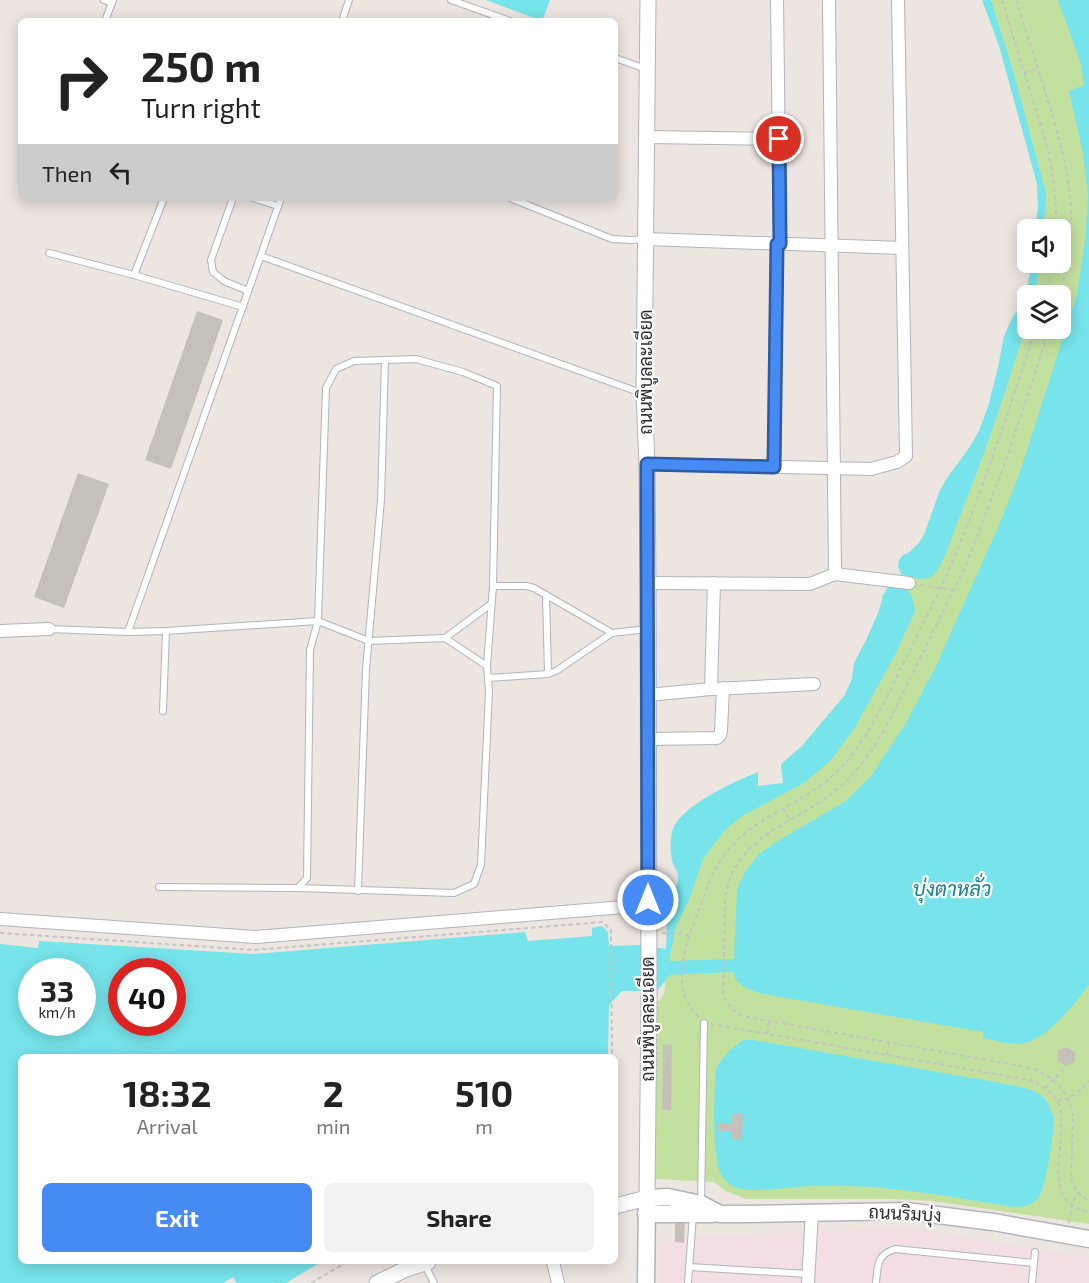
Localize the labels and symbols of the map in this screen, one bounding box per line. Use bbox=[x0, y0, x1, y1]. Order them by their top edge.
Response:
pin bbox=[753, 113, 804, 164]
street label: ถนนพิบูลละเอียด bbox=[633, 309, 659, 435]
position arrow bbox=[616, 868, 680, 932]
water label: บุ่งตาหลั่ว bbox=[913, 873, 991, 903]
street label: ถนนพิบูลละเอียด bbox=[635, 956, 661, 1082]
speed limit sign: 40 bbox=[108, 958, 186, 1036]
street label: ถนนริมบุ่ง bbox=[868, 1200, 942, 1228]

